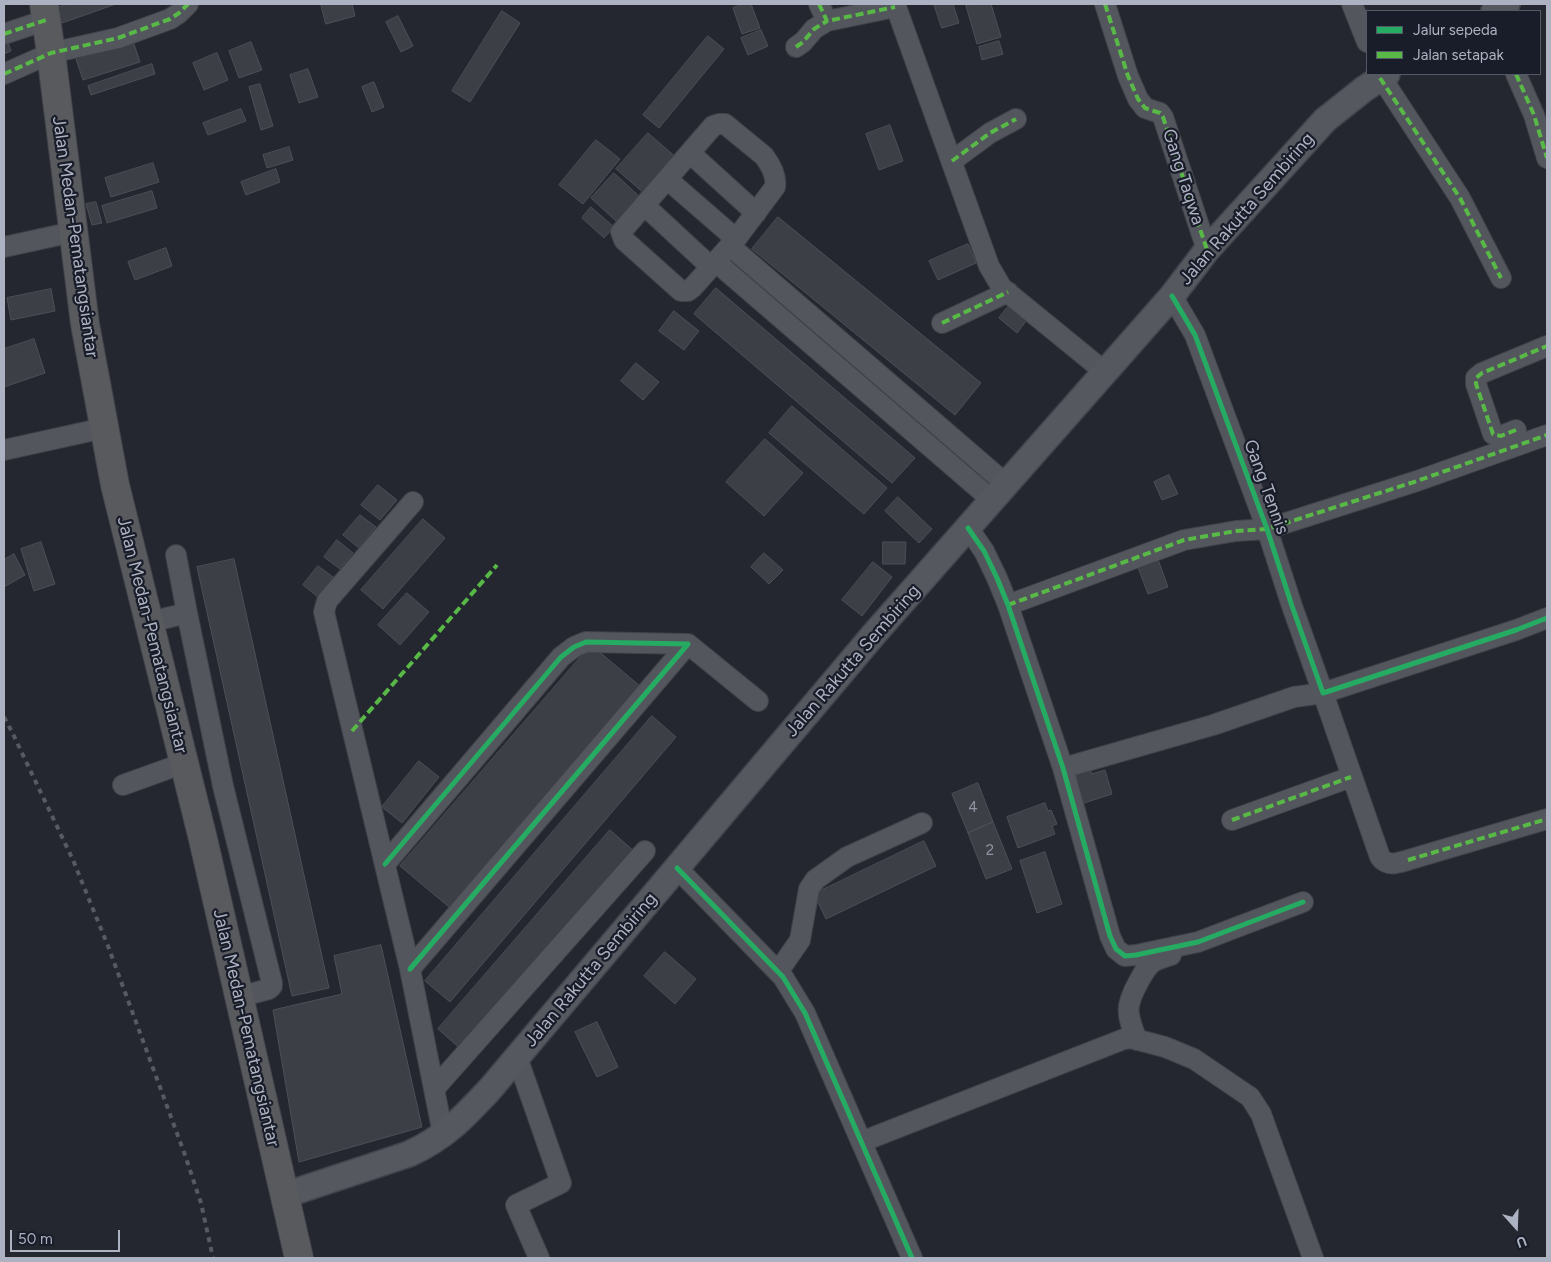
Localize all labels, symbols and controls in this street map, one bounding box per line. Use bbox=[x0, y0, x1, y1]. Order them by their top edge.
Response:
legend bbox=[1366, 10, 1541, 75]
text: Jalur sepeda bbox=[1413, 21, 1498, 39]
text: Jalan setapak bbox=[1413, 46, 1504, 64]
street label: Jalan Medan-Pematangsiantar bbox=[47, 115, 103, 359]
street label: Gang Taqwa bbox=[1157, 126, 1209, 228]
street label: Jalan Rakutta Sembiring bbox=[1175, 129, 1319, 289]
street label: Gang Tennis bbox=[1239, 437, 1293, 537]
street label: Jalan Medan-Pematangsiantar bbox=[112, 514, 192, 756]
street label: Jalan Rakutta Sembiring bbox=[781, 581, 925, 741]
house number: 4 bbox=[968, 799, 978, 817]
house number: 2 bbox=[986, 842, 994, 860]
street label: Jalan Rakutta Sembiring bbox=[520, 889, 662, 1051]
street label: Jalan Medan-Pematangsiantar bbox=[208, 907, 284, 1149]
north arrow bbox=[1491, 1202, 1541, 1252]
scale bar bbox=[12, 1220, 122, 1252]
text: 50 m bbox=[18, 1230, 53, 1248]
text: U bbox=[1514, 1232, 1529, 1251]

